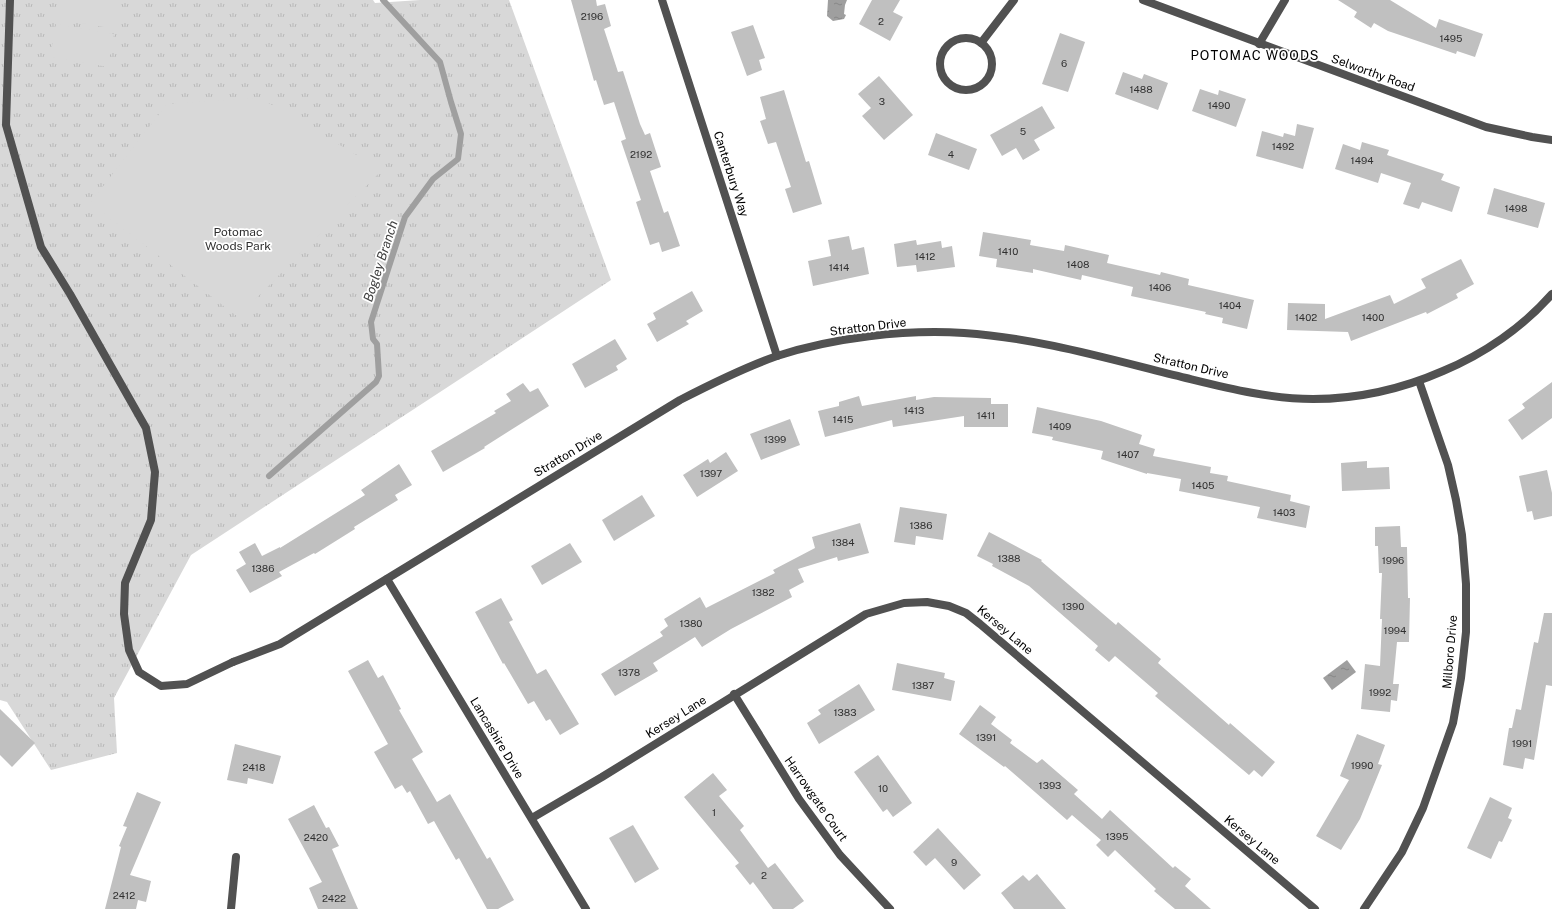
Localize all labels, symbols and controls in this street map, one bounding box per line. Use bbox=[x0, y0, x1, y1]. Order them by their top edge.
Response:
house number: 2196 bbox=[581, 10, 603, 22]
house number: 2 bbox=[878, 15, 884, 27]
house number: 1495 bbox=[1439, 32, 1463, 44]
district label: POTOMAC WOODS bbox=[1190, 48, 1320, 63]
street label: Selworthy Road bbox=[1329, 51, 1417, 95]
house number: 6 bbox=[1061, 57, 1067, 69]
house number: 1488 bbox=[1129, 83, 1153, 95]
house number: 3 bbox=[879, 95, 885, 107]
house number: 1490 bbox=[1208, 99, 1230, 111]
house number: 5 bbox=[1020, 125, 1026, 137]
street label: Canterbury Way bbox=[711, 129, 752, 219]
house number: 1492 bbox=[1272, 140, 1294, 152]
house number: 2192 bbox=[630, 148, 652, 160]
house number: 4 bbox=[948, 148, 954, 160]
house number: 1494 bbox=[1351, 154, 1373, 166]
house number: 1498 bbox=[1504, 202, 1528, 214]
water label: Bogley Branch bbox=[360, 219, 401, 304]
park label: Potomac Woods Park bbox=[205, 225, 271, 253]
house number: 1410 bbox=[998, 245, 1018, 257]
house number: 1412 bbox=[915, 250, 935, 262]
house number: 1408 bbox=[1067, 258, 1089, 270]
house number: 1414 bbox=[829, 261, 849, 273]
house number: 1406 bbox=[1149, 281, 1171, 293]
house number: 1404 bbox=[1219, 299, 1241, 311]
house number: 1402 bbox=[1295, 311, 1317, 323]
house number: 1400 bbox=[1362, 311, 1384, 323]
street label: Stratton Drive bbox=[829, 315, 907, 339]
street label: Stratton Drive bbox=[1152, 350, 1230, 382]
house number: 1413 bbox=[904, 404, 924, 416]
house number: 1411 bbox=[977, 409, 995, 421]
house number: 1415 bbox=[833, 413, 853, 425]
house number: 1409 bbox=[1049, 420, 1071, 432]
street label: Stratton Drive bbox=[531, 428, 605, 480]
house number: 1399 bbox=[764, 433, 786, 445]
house number: 1407 bbox=[1117, 448, 1139, 460]
house number: 1397 bbox=[700, 467, 722, 479]
house number: 1405 bbox=[1192, 479, 1214, 491]
house number: 1403 bbox=[1273, 506, 1295, 518]
house number: 1386 bbox=[910, 519, 932, 531]
house number: 1384 bbox=[831, 536, 855, 548]
house number: 1388 bbox=[997, 552, 1021, 564]
house number: 1996 bbox=[1382, 554, 1404, 566]
house number: 1386 bbox=[252, 562, 274, 574]
house number: 1382 bbox=[752, 586, 774, 598]
house number: 1390 bbox=[1062, 600, 1084, 612]
street label: Kersey Lane bbox=[974, 603, 1036, 657]
street label: Milboro Drive bbox=[1440, 614, 1460, 690]
house number: 1380 bbox=[680, 617, 702, 629]
house number: 1994 bbox=[1384, 624, 1406, 636]
house number: 1378 bbox=[618, 666, 640, 678]
house number: 1387 bbox=[912, 679, 934, 691]
house number: 1992 bbox=[1369, 686, 1391, 698]
street label: Kersey Lane bbox=[643, 693, 709, 741]
street label: Lancashire Drive bbox=[467, 695, 527, 781]
house number: 1383 bbox=[833, 706, 857, 718]
house number: 1391 bbox=[976, 731, 996, 743]
house number: 1991 bbox=[1512, 737, 1532, 749]
street label: Harrowgate Court bbox=[782, 754, 851, 844]
house number: 1990 bbox=[1351, 759, 1373, 771]
house number: 2418 bbox=[243, 761, 265, 773]
house number: 1393 bbox=[1039, 779, 1061, 791]
house number: 10 bbox=[878, 782, 888, 794]
house number: 1 bbox=[712, 806, 716, 818]
street label: Kersey Lane bbox=[1221, 813, 1283, 867]
house number: 1395 bbox=[1106, 830, 1128, 842]
house number: 2420 bbox=[304, 831, 328, 843]
house number: 9 bbox=[951, 856, 957, 868]
house number: 2 bbox=[761, 869, 767, 881]
house number: 2412 bbox=[113, 889, 135, 901]
house number: 2422 bbox=[322, 892, 346, 904]

